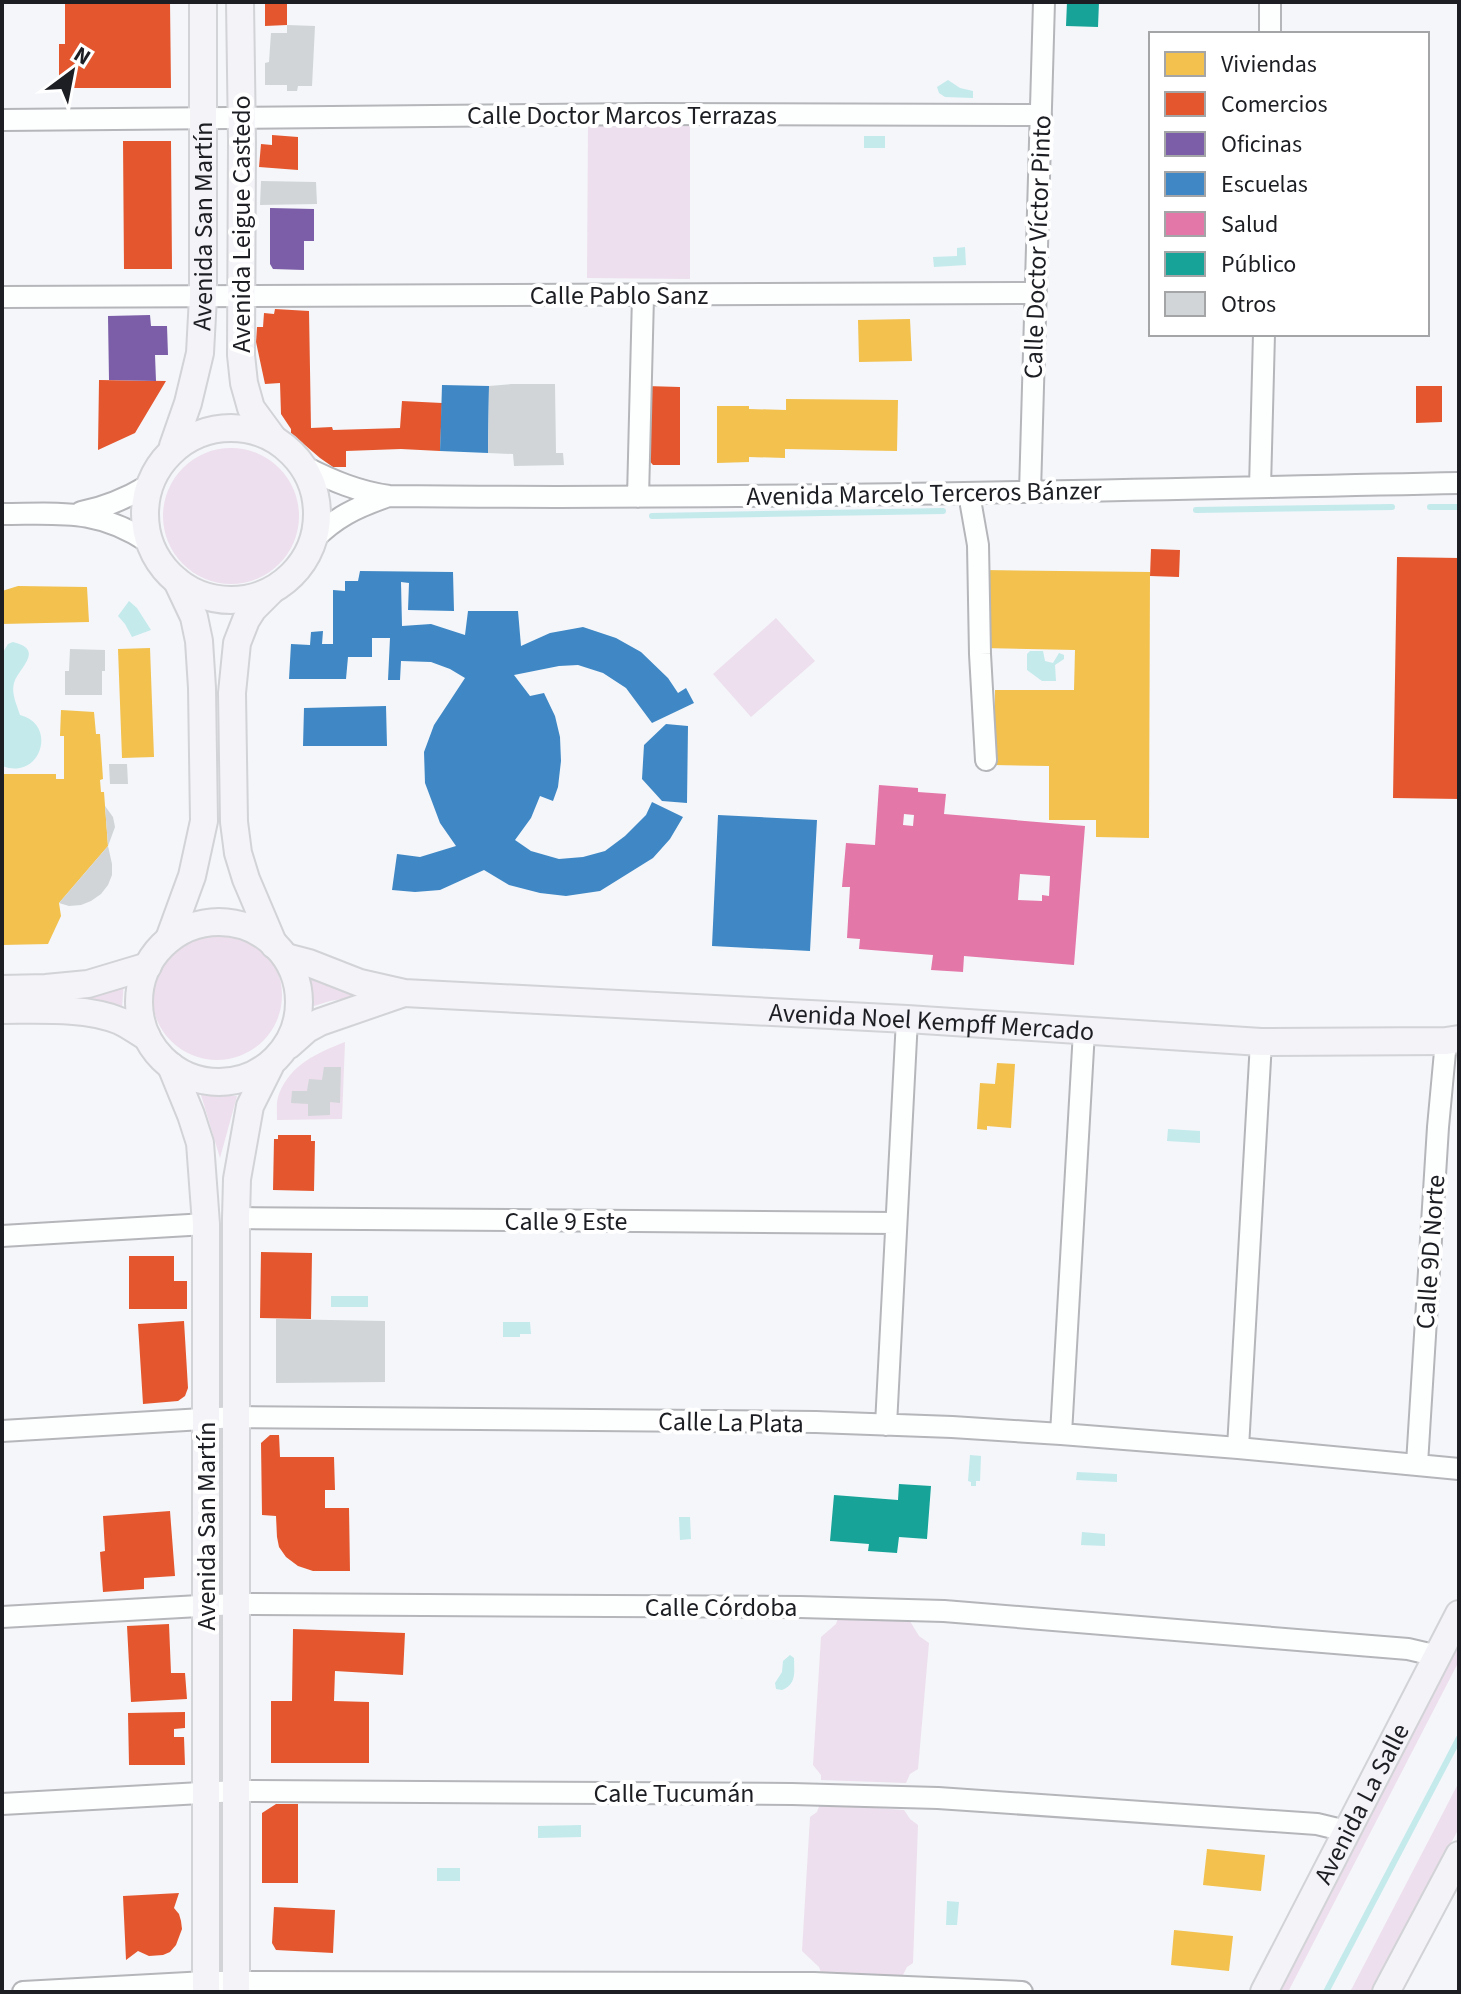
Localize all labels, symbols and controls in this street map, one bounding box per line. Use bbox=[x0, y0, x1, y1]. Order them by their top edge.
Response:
north arrow bbox=[32, 32, 112, 112]
legend bbox=[1149, 32, 1429, 336]
text: N bbox=[67, 38, 97, 73]
text: Viviendas bbox=[1221, 47, 1317, 82]
text: Comercios bbox=[1221, 87, 1327, 122]
street label: Avenida Leigue Castedo bbox=[223, 95, 260, 353]
street label: Calle Doctor Marcos Terrazas bbox=[467, 97, 777, 134]
street label: Calle Doctor Víctor Pinto bbox=[1014, 114, 1061, 380]
street label: Avenida San Martín bbox=[183, 121, 222, 332]
text: Oficinas bbox=[1221, 127, 1302, 162]
text: Escuelas bbox=[1221, 167, 1308, 202]
text: Salud bbox=[1221, 207, 1278, 242]
text: Público bbox=[1221, 247, 1296, 282]
street label: Calle Pablo Sanz bbox=[530, 277, 708, 314]
text: Otros bbox=[1221, 287, 1276, 322]
street label: Avenida Marcelo Terceros Bánzer bbox=[746, 472, 1103, 515]
street label: Avenida Noel Kempff Mercado bbox=[768, 994, 1095, 1050]
street label: Calle 9D Norte bbox=[1407, 1174, 1454, 1330]
street label: Calle 9 Este bbox=[505, 1203, 627, 1240]
street label: Calle La Plata bbox=[658, 1403, 804, 1442]
street label: Avenida San Martín bbox=[188, 1421, 225, 1631]
street label: Calle Córdoba bbox=[645, 1589, 797, 1626]
street label: Avenida La Salle bbox=[1305, 1717, 1419, 1891]
street label: Calle Tucumán bbox=[593, 1775, 755, 1812]

